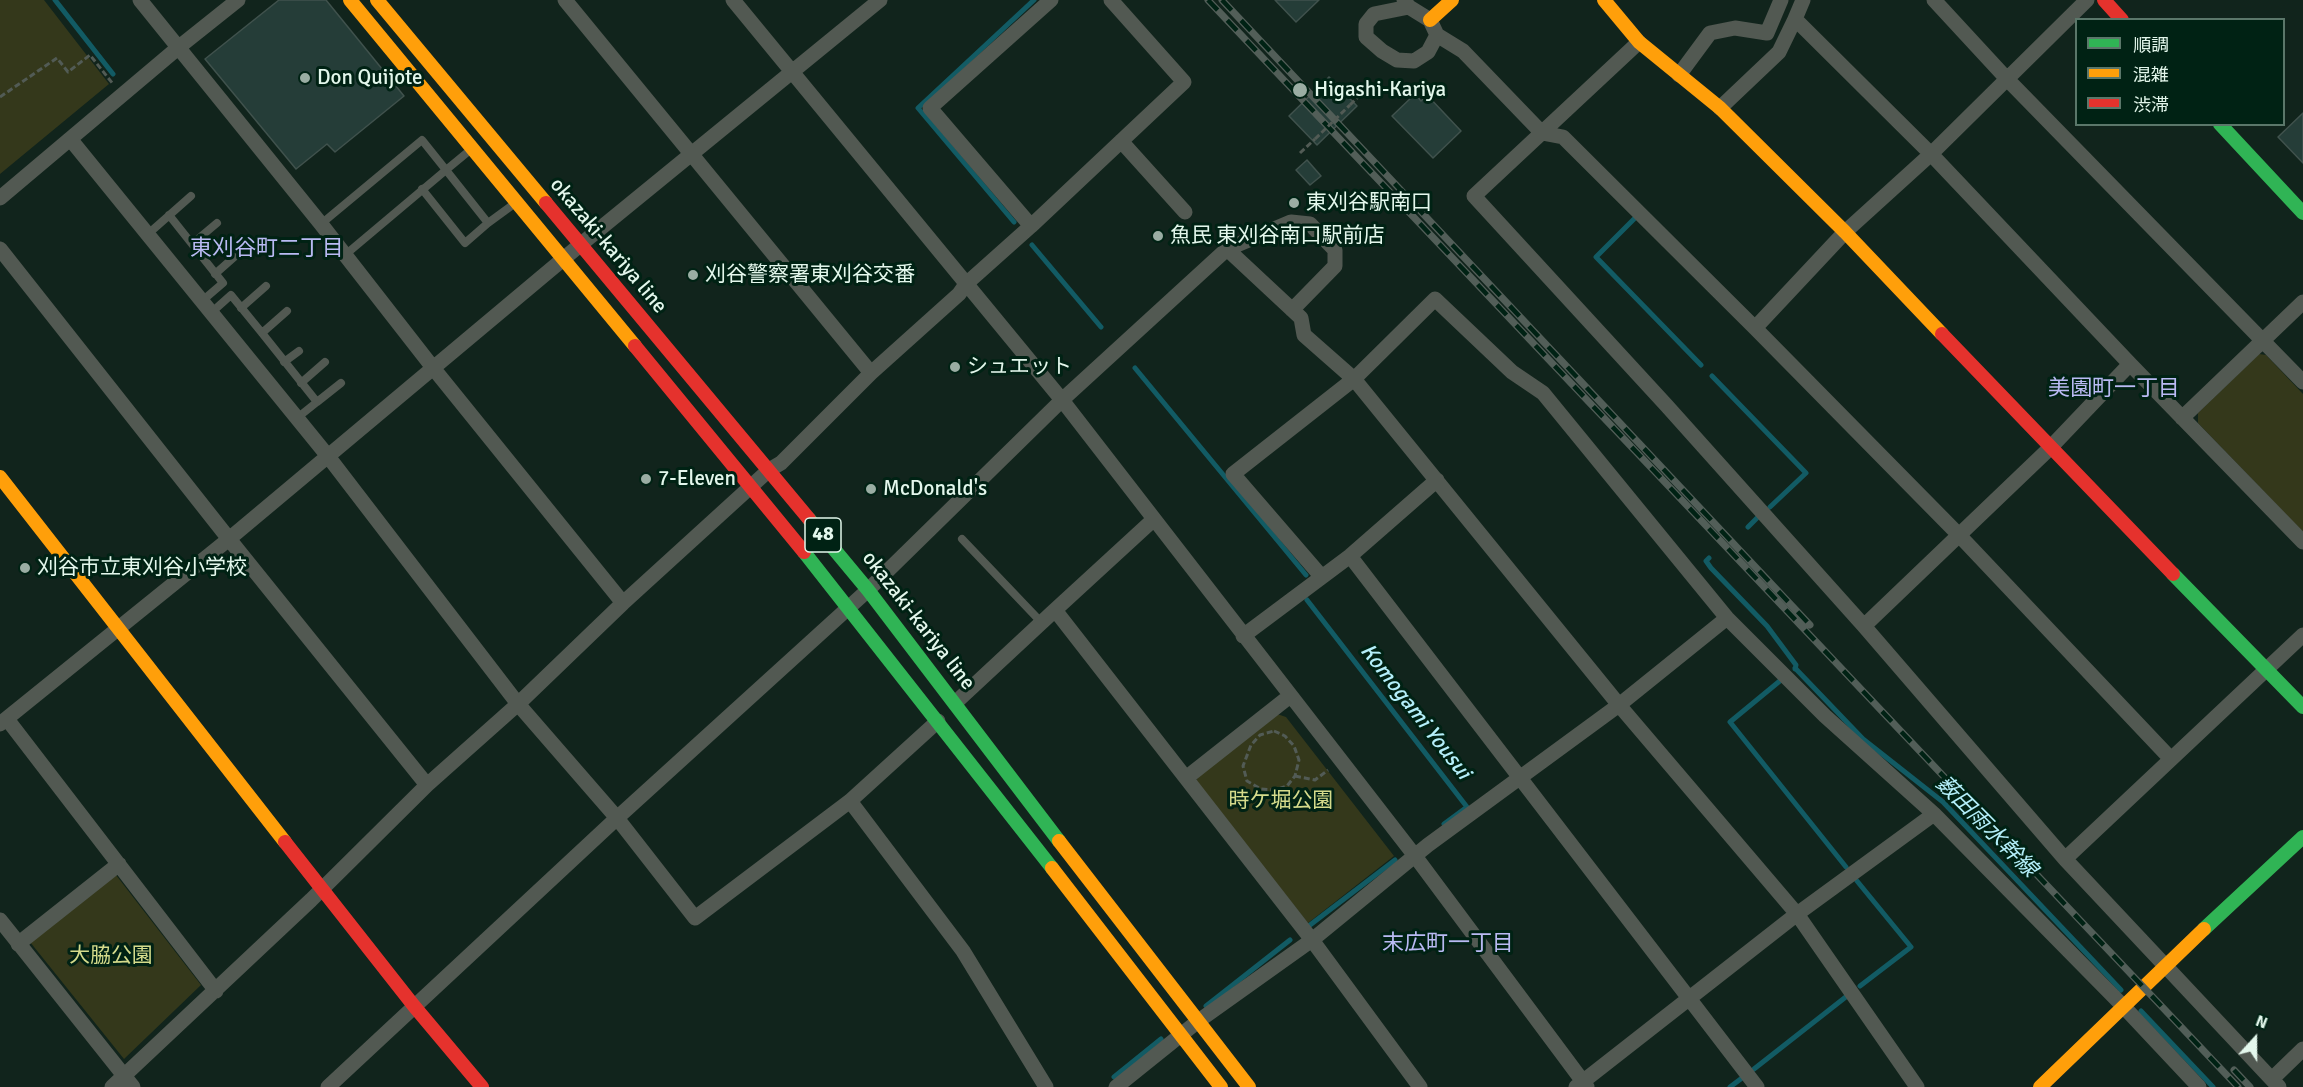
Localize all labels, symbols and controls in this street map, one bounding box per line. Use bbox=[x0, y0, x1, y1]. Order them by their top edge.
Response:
legend bbox=[2075, 18, 2285, 126]
text: 順調 bbox=[2133, 34, 2169, 56]
text: 混雑 bbox=[2133, 64, 2169, 86]
place label: Don Quijote bbox=[317, 65, 423, 91]
marker: Don Quijote bbox=[298, 71, 312, 85]
place label: Higashi-Kariya bbox=[1314, 77, 1446, 103]
marker: Higashi-Kariya bbox=[1291, 81, 1309, 99]
text: 渋滞 bbox=[2133, 94, 2169, 116]
street label: okazaki-kariya line bbox=[544, 173, 672, 319]
place label: 東刈谷駅南口 bbox=[1306, 190, 1432, 216]
marker: 東刈谷駅南口 bbox=[1287, 196, 1301, 210]
place label: 魚民 東刈谷南口駅前店 bbox=[1170, 223, 1385, 249]
marker: 魚民 東刈谷南口駅前店 bbox=[1151, 229, 1165, 243]
district label: 東刈谷町二丁目 bbox=[190, 236, 344, 262]
place label: 刈谷警察署東刈谷交番 bbox=[705, 262, 915, 288]
marker: 刈谷警察署東刈谷交番 bbox=[686, 268, 700, 282]
place label: シュエット bbox=[967, 354, 1072, 380]
marker: シュエット bbox=[948, 360, 962, 374]
district label: 美園町一丁目 bbox=[2048, 376, 2180, 402]
place label: 7-Eleven bbox=[658, 466, 736, 492]
marker: 7-Eleven bbox=[639, 472, 653, 486]
place label: McDonald's bbox=[883, 476, 987, 502]
marker: McDonald's bbox=[864, 482, 878, 496]
road number: 48 bbox=[805, 518, 841, 552]
street label: okazaki-kariya line bbox=[856, 547, 980, 695]
place label: 刈谷市立東刈谷小学校 bbox=[37, 555, 247, 581]
marker: 刈谷市立東刈谷小学校 bbox=[18, 561, 32, 575]
water label: Komogami Yousui bbox=[1354, 639, 1476, 785]
water label: 薮田雨水幹線 bbox=[1930, 771, 2042, 883]
park label: 時ケ堀公園 bbox=[1229, 788, 1333, 814]
district label: 末広町一丁目 bbox=[1382, 931, 1514, 957]
park label: 大脇公園 bbox=[69, 943, 153, 969]
north arrow bbox=[2225, 1009, 2285, 1069]
text: N bbox=[2253, 1011, 2270, 1034]

